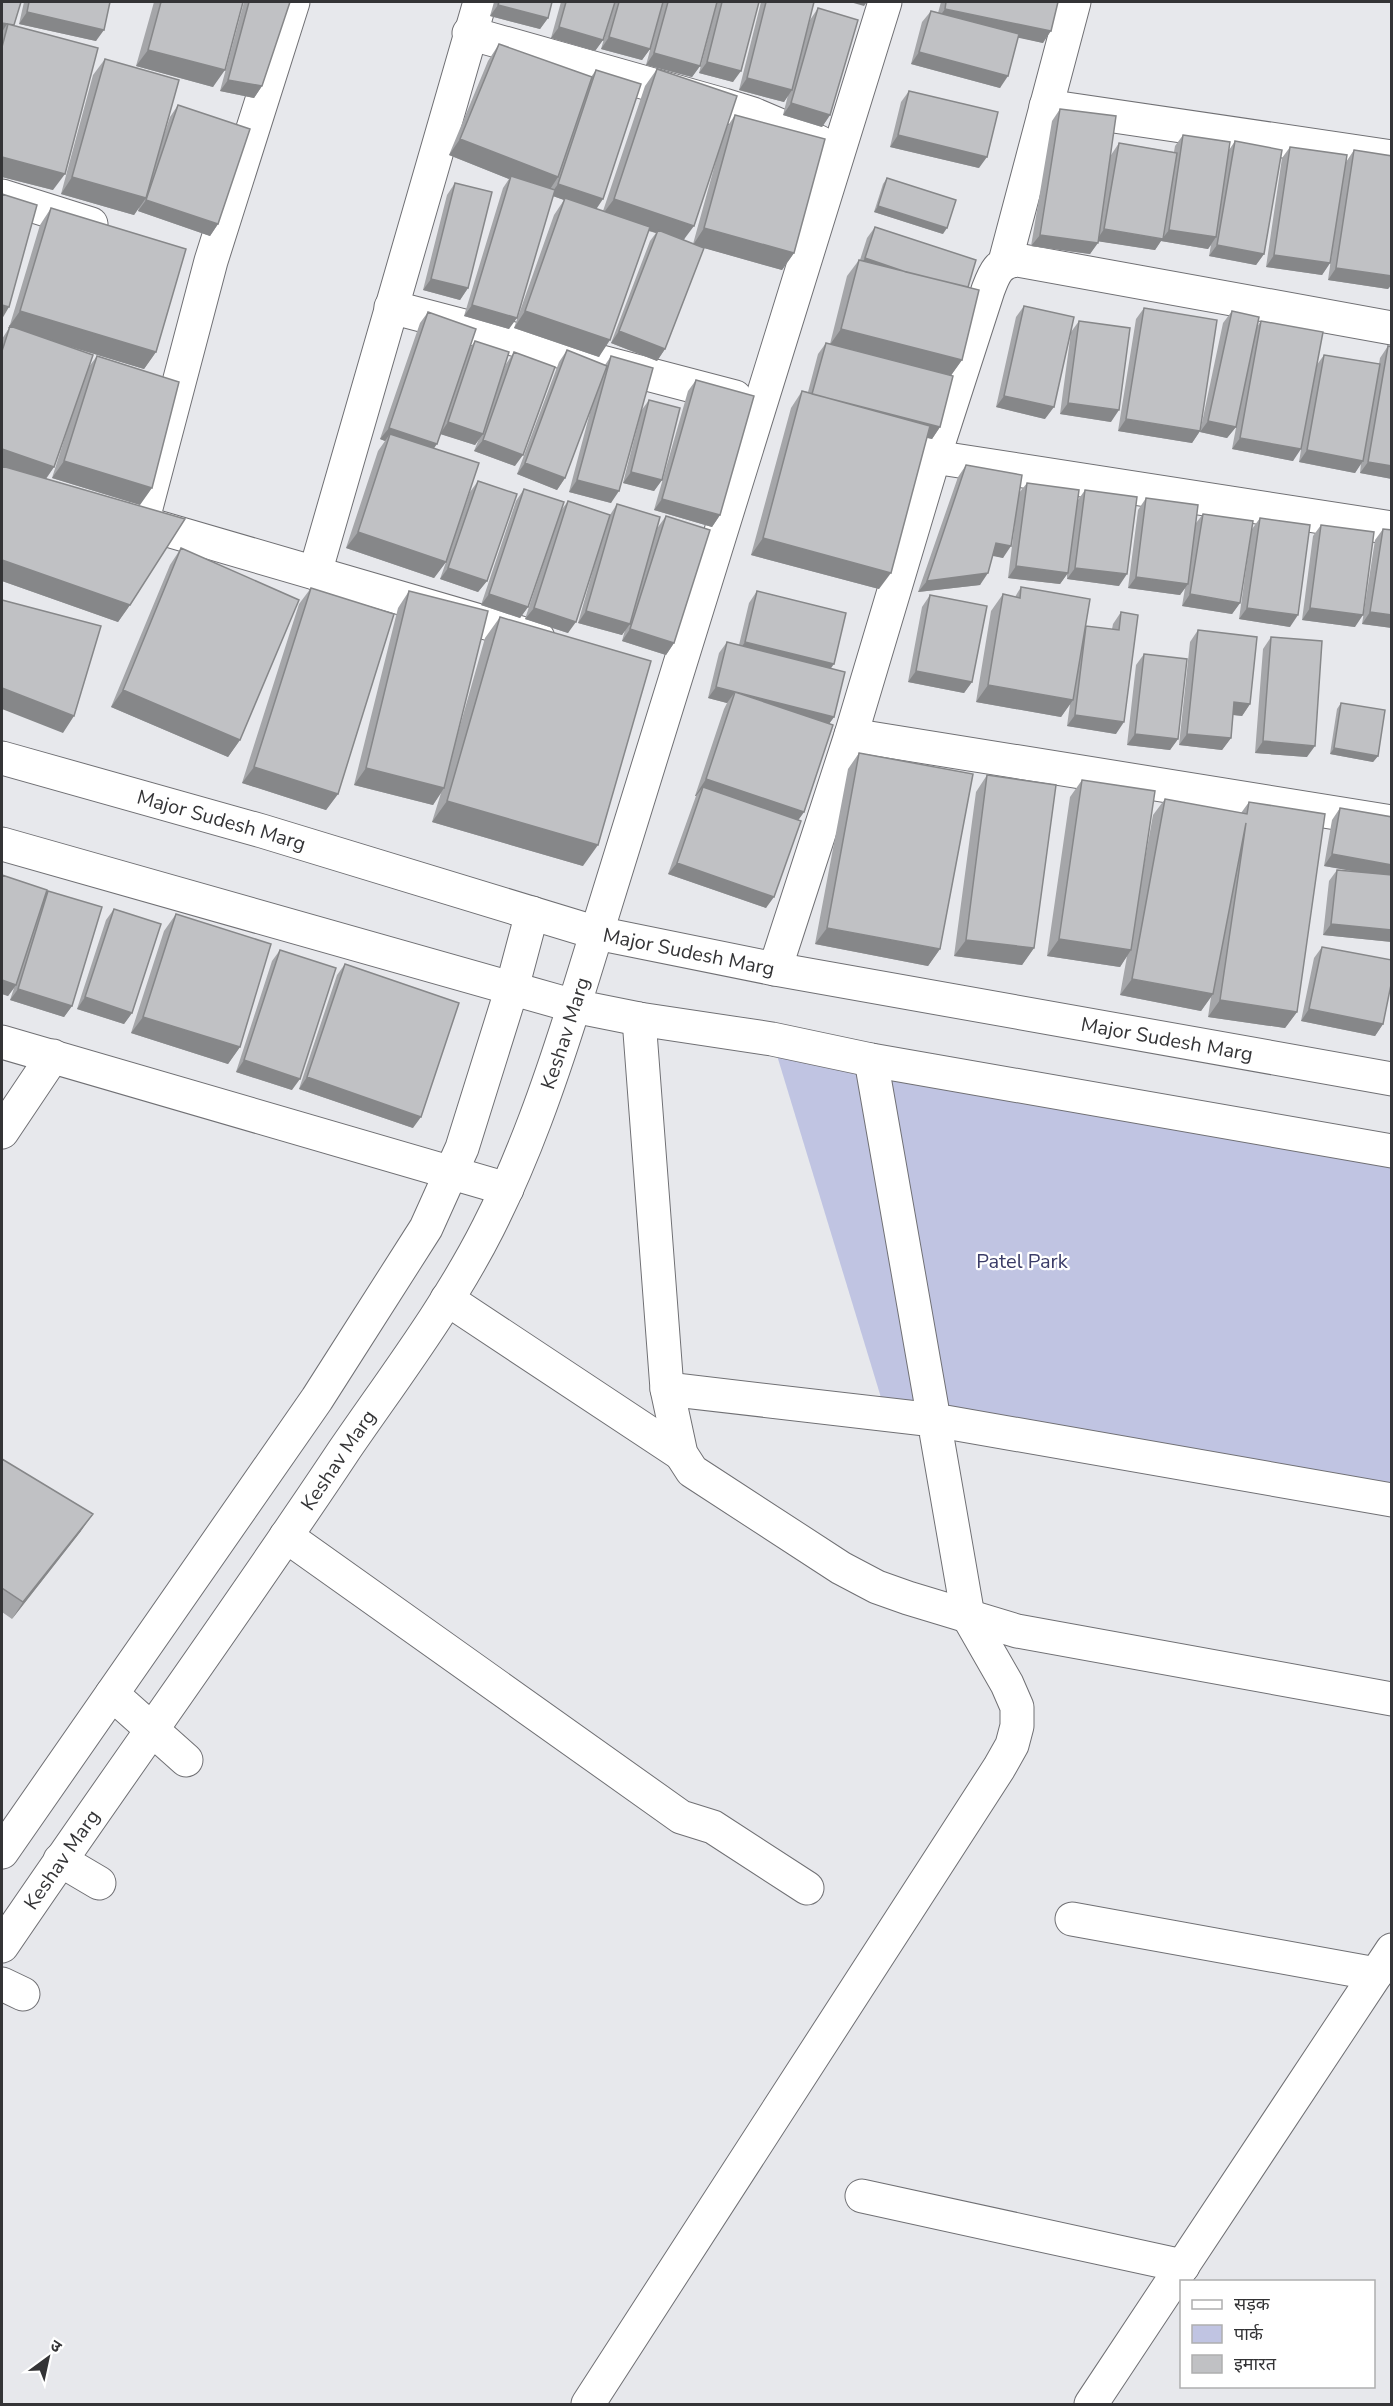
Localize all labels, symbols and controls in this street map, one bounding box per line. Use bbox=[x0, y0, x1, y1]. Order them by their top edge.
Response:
street label: Major Sudesh Marg bbox=[134, 783, 309, 857]
street label: Major Sudesh Marg bbox=[601, 921, 777, 982]
street label: Keshav Marg bbox=[534, 974, 596, 1093]
street label: Major Sudesh Marg bbox=[1079, 1010, 1255, 1067]
park label: Patel Park bbox=[976, 1248, 1069, 1275]
street label: Keshav Marg bbox=[294, 1404, 382, 1516]
street label: Keshav Marg bbox=[17, 1804, 106, 1915]
legend bbox=[1180, 2280, 1375, 2388]
text: सड़क bbox=[1234, 2292, 1271, 2316]
text: पार्क bbox=[1234, 2322, 1264, 2346]
north arrow bbox=[18, 2328, 78, 2388]
text: उ bbox=[46, 2334, 66, 2358]
text: इमारत bbox=[1234, 2352, 1277, 2376]

